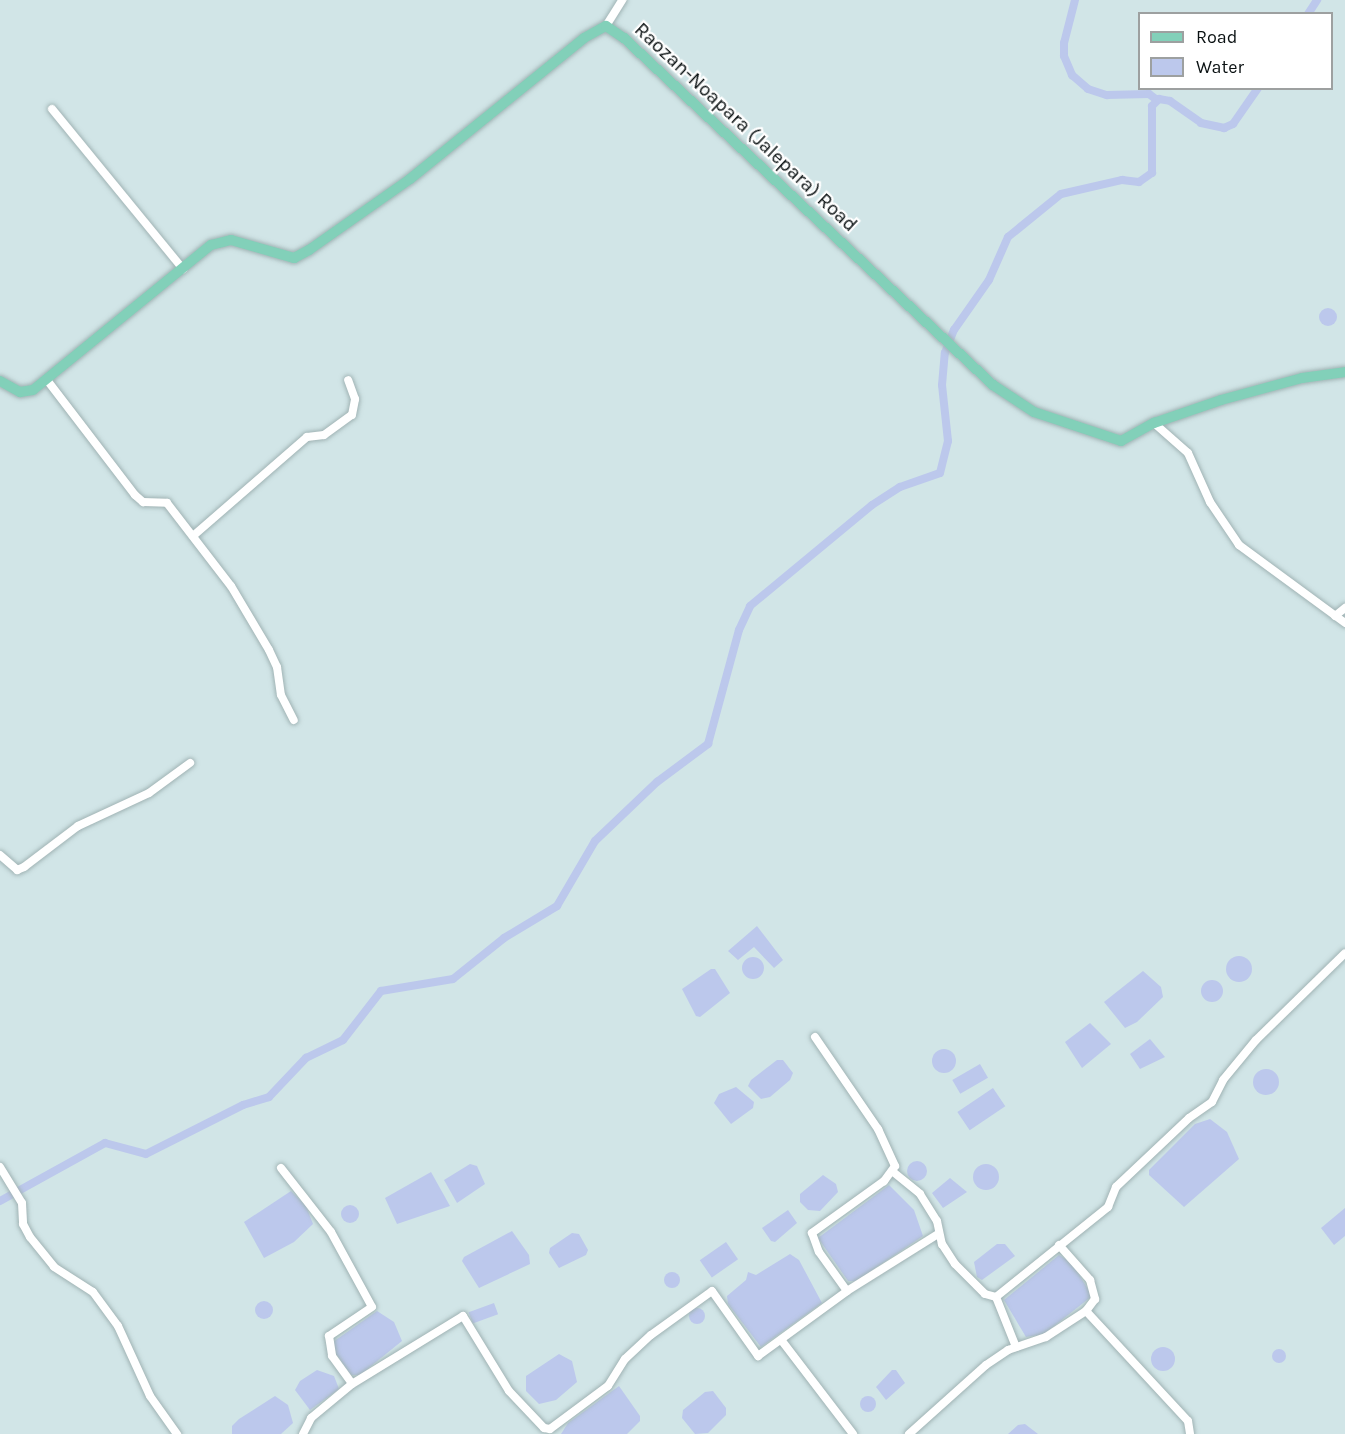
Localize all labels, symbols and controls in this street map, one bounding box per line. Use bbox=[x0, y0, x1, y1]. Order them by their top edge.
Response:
legend bbox=[1138, 12, 1333, 90]
street label: Raozan-Noapara (Jalepara) Road bbox=[630, 17, 862, 237]
text: Road bbox=[1196, 26, 1237, 48]
text: Water bbox=[1196, 56, 1244, 78]

